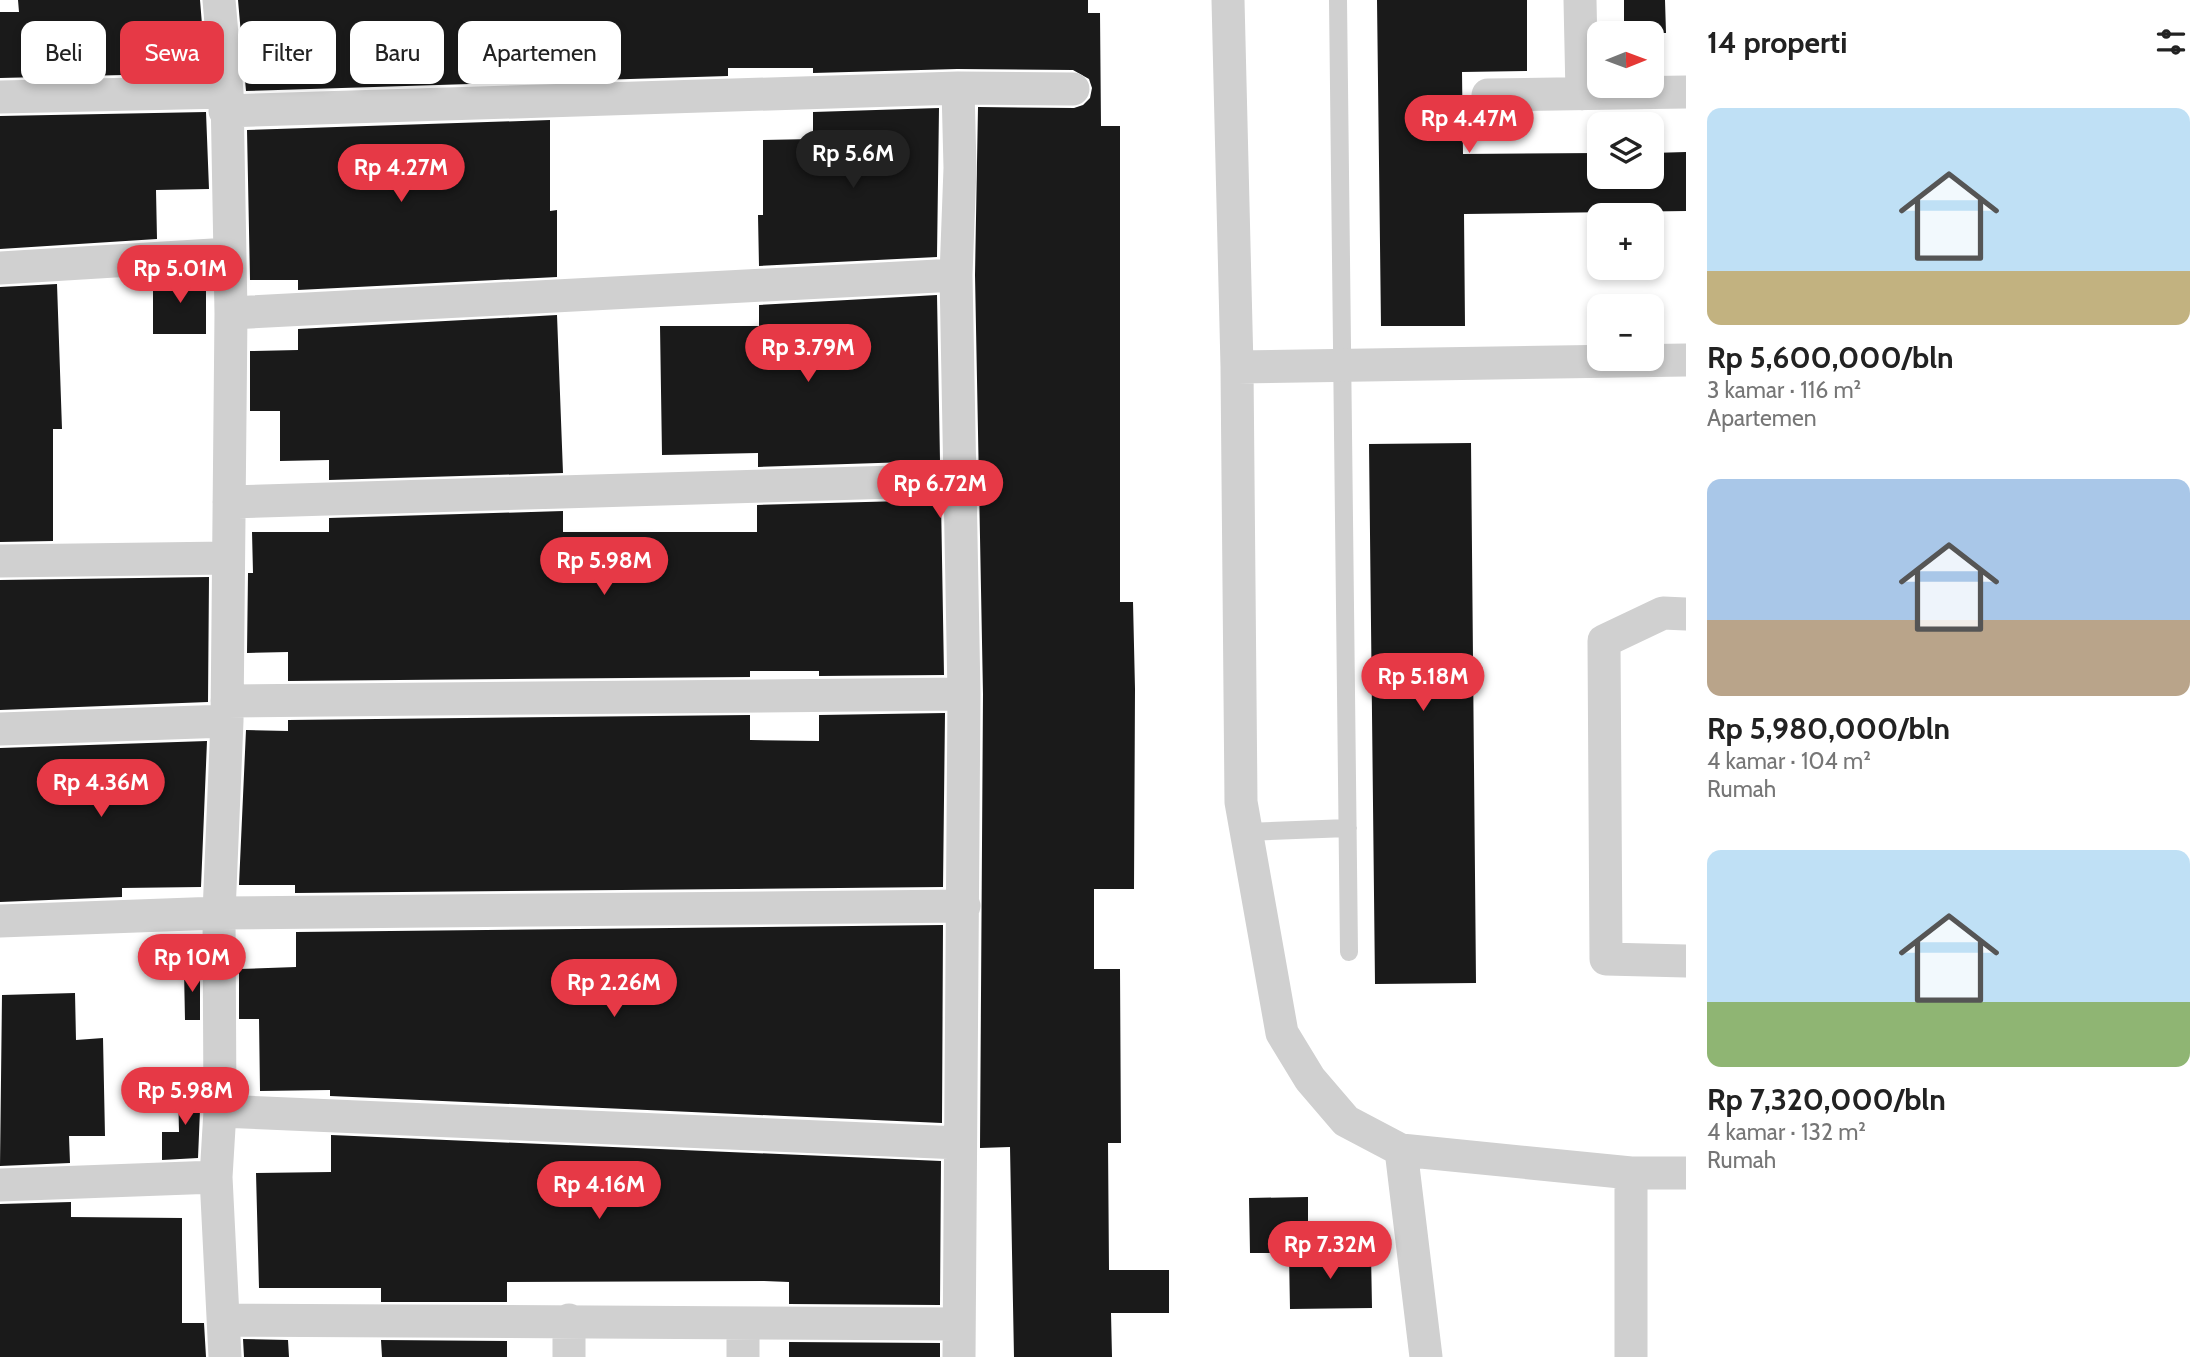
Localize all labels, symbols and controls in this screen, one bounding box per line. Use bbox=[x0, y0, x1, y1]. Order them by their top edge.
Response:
chip: Beli bbox=[21, 21, 106, 84]
chip: Sewa bbox=[120, 21, 224, 84]
chip: Filter bbox=[238, 21, 336, 84]
chip: Baru bbox=[350, 21, 444, 84]
chip: Apartemen bbox=[458, 21, 621, 84]
north arrow bbox=[1587, 21, 1664, 98]
map controls bbox=[1587, 21, 1664, 371]
icon: filters bbox=[2152, 23, 2190, 61]
text: 14 properti bbox=[1707, 24, 1847, 61]
pin: Rp 4.47M bbox=[1397, 96, 1541, 155]
text: Rp 4.47M bbox=[1421, 104, 1517, 132]
button: layers bbox=[1587, 112, 1664, 189]
pin: Rp 5.6M bbox=[788, 130, 918, 190]
text: Rp 5.6M bbox=[812, 139, 894, 167]
pin: Rp 4.27M bbox=[329, 144, 473, 204]
text: Rp 4.27M bbox=[354, 153, 448, 181]
icon: home bbox=[1886, 153, 2012, 279]
button: + bbox=[1587, 203, 1664, 280]
pin: Rp 5.01M bbox=[108, 246, 252, 305]
text: Rp 5.01M bbox=[133, 254, 227, 282]
button: − bbox=[1587, 294, 1664, 371]
pin: Rp 3.79M bbox=[736, 324, 880, 384]
text: Rp 3.79M bbox=[761, 333, 855, 361]
text: Rp 5,600,000/bln bbox=[1707, 339, 1954, 376]
text: 3 kamar · 116 m² bbox=[1707, 376, 1861, 404]
text: Apartemen bbox=[1707, 404, 1817, 432]
pin: Rp 6.72M bbox=[868, 461, 1012, 520]
text: Rp 6.72M bbox=[893, 469, 987, 497]
icon: home bbox=[1886, 524, 2012, 650]
pin: Rp 5.98M bbox=[532, 538, 676, 597]
text: Rp 5.98M bbox=[556, 546, 652, 574]
pin: Rp 5.18M bbox=[1351, 654, 1495, 713]
text: Rp 5.18M bbox=[1377, 662, 1469, 690]
text: Rp 5,980,000/bln bbox=[1707, 710, 1950, 747]
text: 4 kamar · 104 m² bbox=[1707, 747, 1871, 775]
pin: Rp 4.36M bbox=[29, 760, 173, 819]
text: Rp 4.36M bbox=[53, 768, 149, 796]
text: Rumah bbox=[1707, 775, 1776, 803]
icon: home bbox=[1886, 895, 2012, 1021]
pin: Rp 10M bbox=[135, 934, 249, 994]
text: Rp 10M bbox=[154, 943, 230, 971]
pin: Rp 2.26M bbox=[542, 960, 686, 1019]
text: Rp 2.26M bbox=[567, 968, 661, 996]
pin: Rp 5.98M bbox=[113, 1068, 257, 1127]
text: Rp 5.98M bbox=[137, 1076, 233, 1104]
text: Rp 7,320,000/bln bbox=[1707, 1081, 1946, 1118]
text: 4 kamar · 132 m² bbox=[1707, 1118, 1866, 1146]
text: Rumah bbox=[1707, 1146, 1776, 1174]
pin: Rp 4.16M bbox=[527, 1162, 671, 1221]
text: Rp 4.16M bbox=[553, 1170, 645, 1198]
pin: Rp 7.32M bbox=[1258, 1222, 1402, 1281]
text: Rp 7.32M bbox=[1284, 1230, 1376, 1258]

